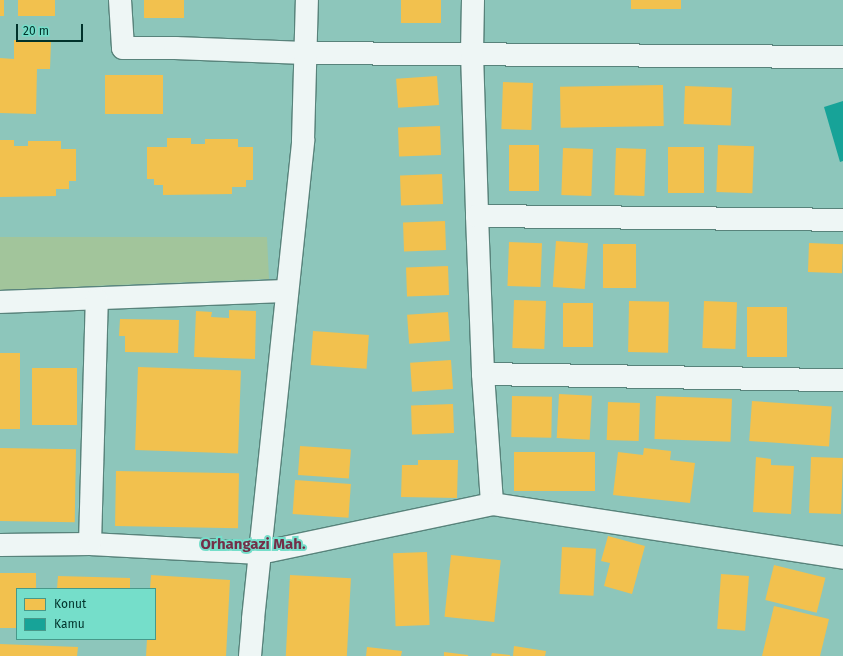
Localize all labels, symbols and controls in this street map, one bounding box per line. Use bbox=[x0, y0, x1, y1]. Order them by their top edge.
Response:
scale bar bbox=[18, 16, 85, 42]
text: 20 m bbox=[23, 24, 49, 38]
district label: Orhangazi Mah. bbox=[201, 536, 305, 554]
legend bbox=[16, 588, 156, 640]
text: Konut bbox=[54, 597, 86, 611]
text: Kamu bbox=[54, 617, 85, 631]

